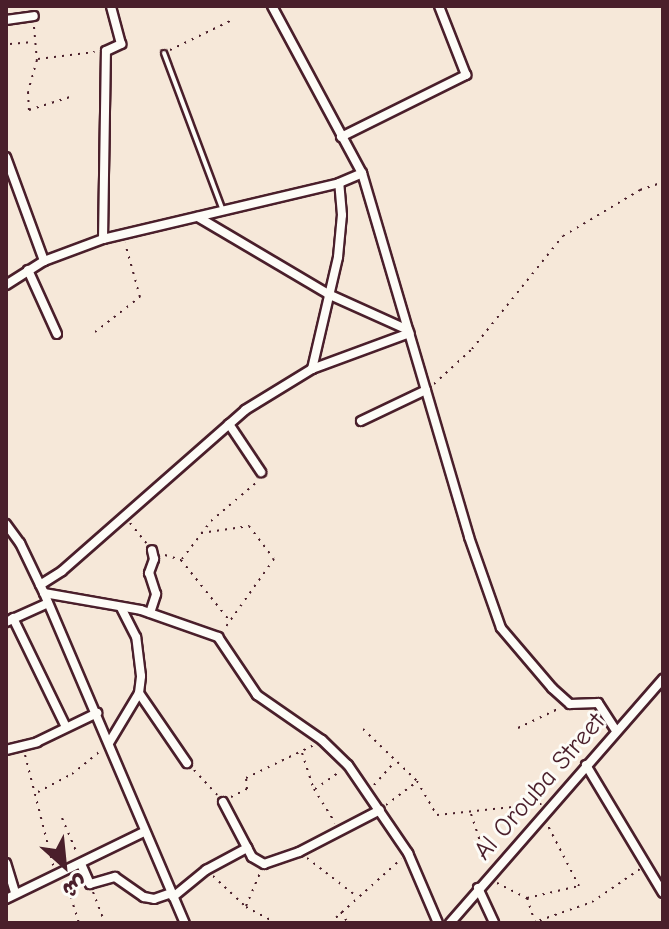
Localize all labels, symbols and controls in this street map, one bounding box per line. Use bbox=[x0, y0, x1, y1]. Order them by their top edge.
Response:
street label: Al Orouba Street bbox=[468, 707, 612, 867]
north arrow bbox=[24, 825, 104, 905]
text: ش bbox=[58, 869, 92, 903]

